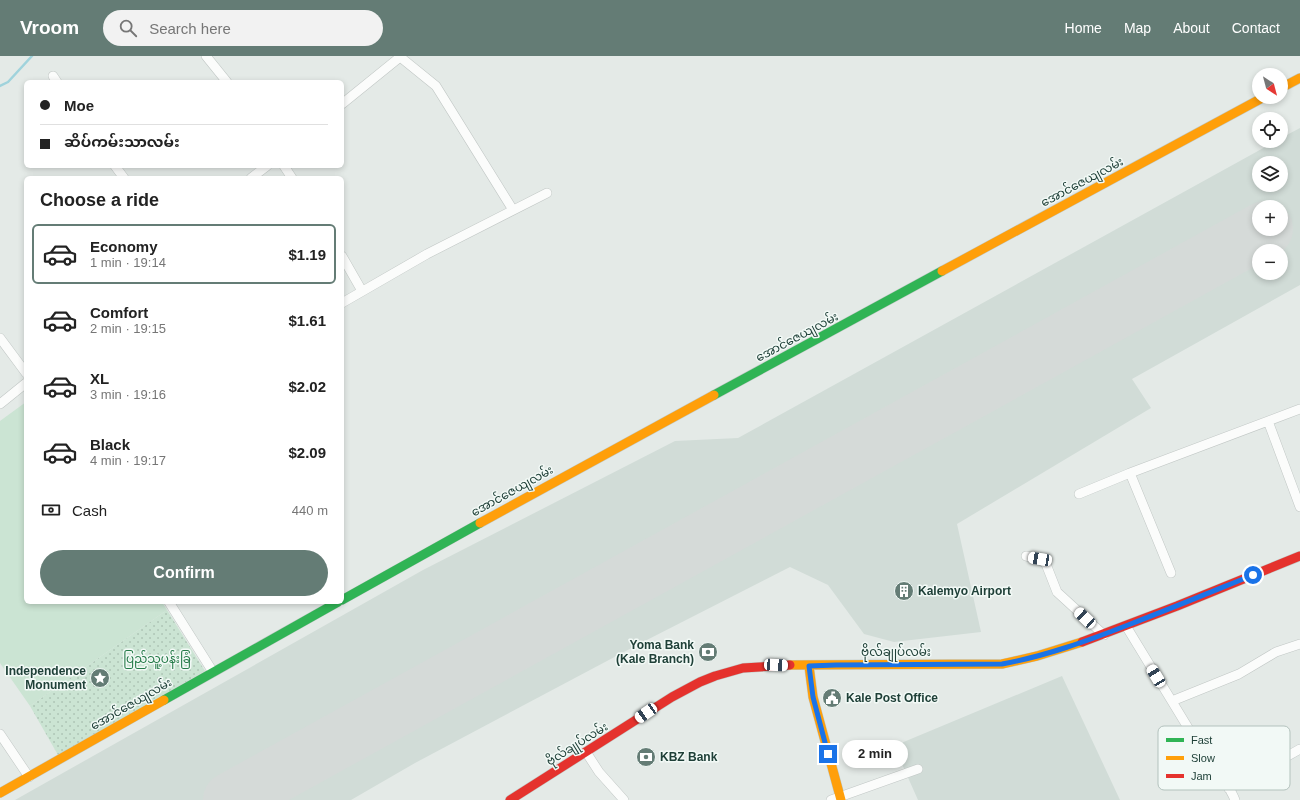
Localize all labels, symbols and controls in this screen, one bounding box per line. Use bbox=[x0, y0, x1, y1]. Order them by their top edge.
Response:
search box bbox=[103, 10, 383, 46]
text: Vroom bbox=[20, 17, 79, 38]
icon: search bbox=[117, 17, 139, 39]
text: Search here bbox=[149, 20, 231, 37]
text: Home bbox=[1065, 20, 1102, 36]
text: Map bbox=[1124, 20, 1151, 36]
text: About bbox=[1173, 20, 1210, 36]
text: Contact bbox=[1232, 20, 1280, 36]
north arrow bbox=[1252, 68, 1288, 104]
map controls bbox=[1252, 68, 1288, 280]
text: Moe bbox=[64, 97, 94, 114]
button: locate bbox=[1252, 112, 1288, 148]
text: ဆိပ်ကမ်းသာလမ်း bbox=[64, 133, 180, 150]
street label: အောင်ဇေယျလမ်း bbox=[1037, 153, 1127, 212]
button: layers bbox=[1252, 156, 1288, 192]
text: Choose a ride bbox=[40, 190, 159, 210]
button: + bbox=[1252, 200, 1288, 236]
icon: car bbox=[42, 236, 78, 272]
text: Economy bbox=[90, 238, 158, 255]
button: − bbox=[1252, 244, 1288, 280]
text: $1.19 bbox=[288, 246, 326, 263]
text: 1 min · 19:14 bbox=[90, 255, 166, 270]
icon: car bbox=[42, 302, 78, 338]
text: Comfort bbox=[90, 304, 148, 321]
street label: အောင်ဇေယျလမ်း bbox=[752, 308, 842, 367]
text: $1.61 bbox=[288, 312, 326, 329]
text: 2 min · 19:15 bbox=[90, 321, 166, 336]
icon: car bbox=[42, 368, 78, 404]
text: XL bbox=[90, 370, 109, 387]
text: $2.02 bbox=[288, 378, 326, 395]
text: 3 min · 19:16 bbox=[90, 387, 166, 402]
icon: car bbox=[42, 434, 78, 470]
text: Black bbox=[90, 436, 130, 453]
text: $2.09 bbox=[288, 444, 326, 461]
text: 4 min · 19:17 bbox=[90, 453, 166, 468]
street label: အောင်ဇေယျလမ်း bbox=[468, 461, 557, 522]
icon: cash bbox=[40, 499, 62, 521]
text: Cash bbox=[72, 502, 107, 519]
text: 440 m bbox=[292, 503, 328, 518]
button: Confirm bbox=[40, 550, 328, 596]
car bbox=[1027, 551, 1053, 567]
route start bbox=[1244, 566, 1262, 584]
building icon: Kalemyo Airport bbox=[893, 580, 915, 602]
place label: Kalemyo Airport bbox=[918, 584, 1011, 598]
car bbox=[1072, 605, 1098, 631]
place label: Yoma Bank (Kale Branch) bbox=[616, 638, 694, 666]
bank icon: Yoma Bank (Kale Branch) bbox=[697, 641, 719, 663]
street label: ဗိုလ်ချုပ်လမ်း bbox=[861, 643, 931, 662]
park label: ပြည်သူ့ပန်းခြံ bbox=[123, 650, 191, 669]
car bbox=[764, 658, 788, 672]
car bbox=[1145, 663, 1167, 689]
place label: Independence Monument bbox=[5, 664, 86, 692]
place icon: Independence Monument bbox=[89, 667, 111, 689]
street label: အောင်ဇေယျလမ်း bbox=[87, 673, 176, 736]
public building icon: Kale Post Office bbox=[821, 687, 843, 709]
place label: Kale Post Office bbox=[846, 691, 938, 705]
car bbox=[633, 701, 659, 725]
street label: ဗိုလ်ချုပ်လမ်း bbox=[543, 718, 612, 771]
legend bbox=[1158, 726, 1290, 790]
text: Fast bbox=[1191, 734, 1212, 746]
callout: 2 min bbox=[842, 740, 908, 768]
route end bbox=[819, 745, 837, 763]
bank icon: KBZ Bank bbox=[635, 746, 657, 768]
text: 2 min bbox=[858, 746, 892, 761]
place label: KBZ Bank bbox=[660, 750, 718, 764]
text: Slow bbox=[1191, 752, 1215, 764]
text: Jam bbox=[1191, 770, 1212, 782]

